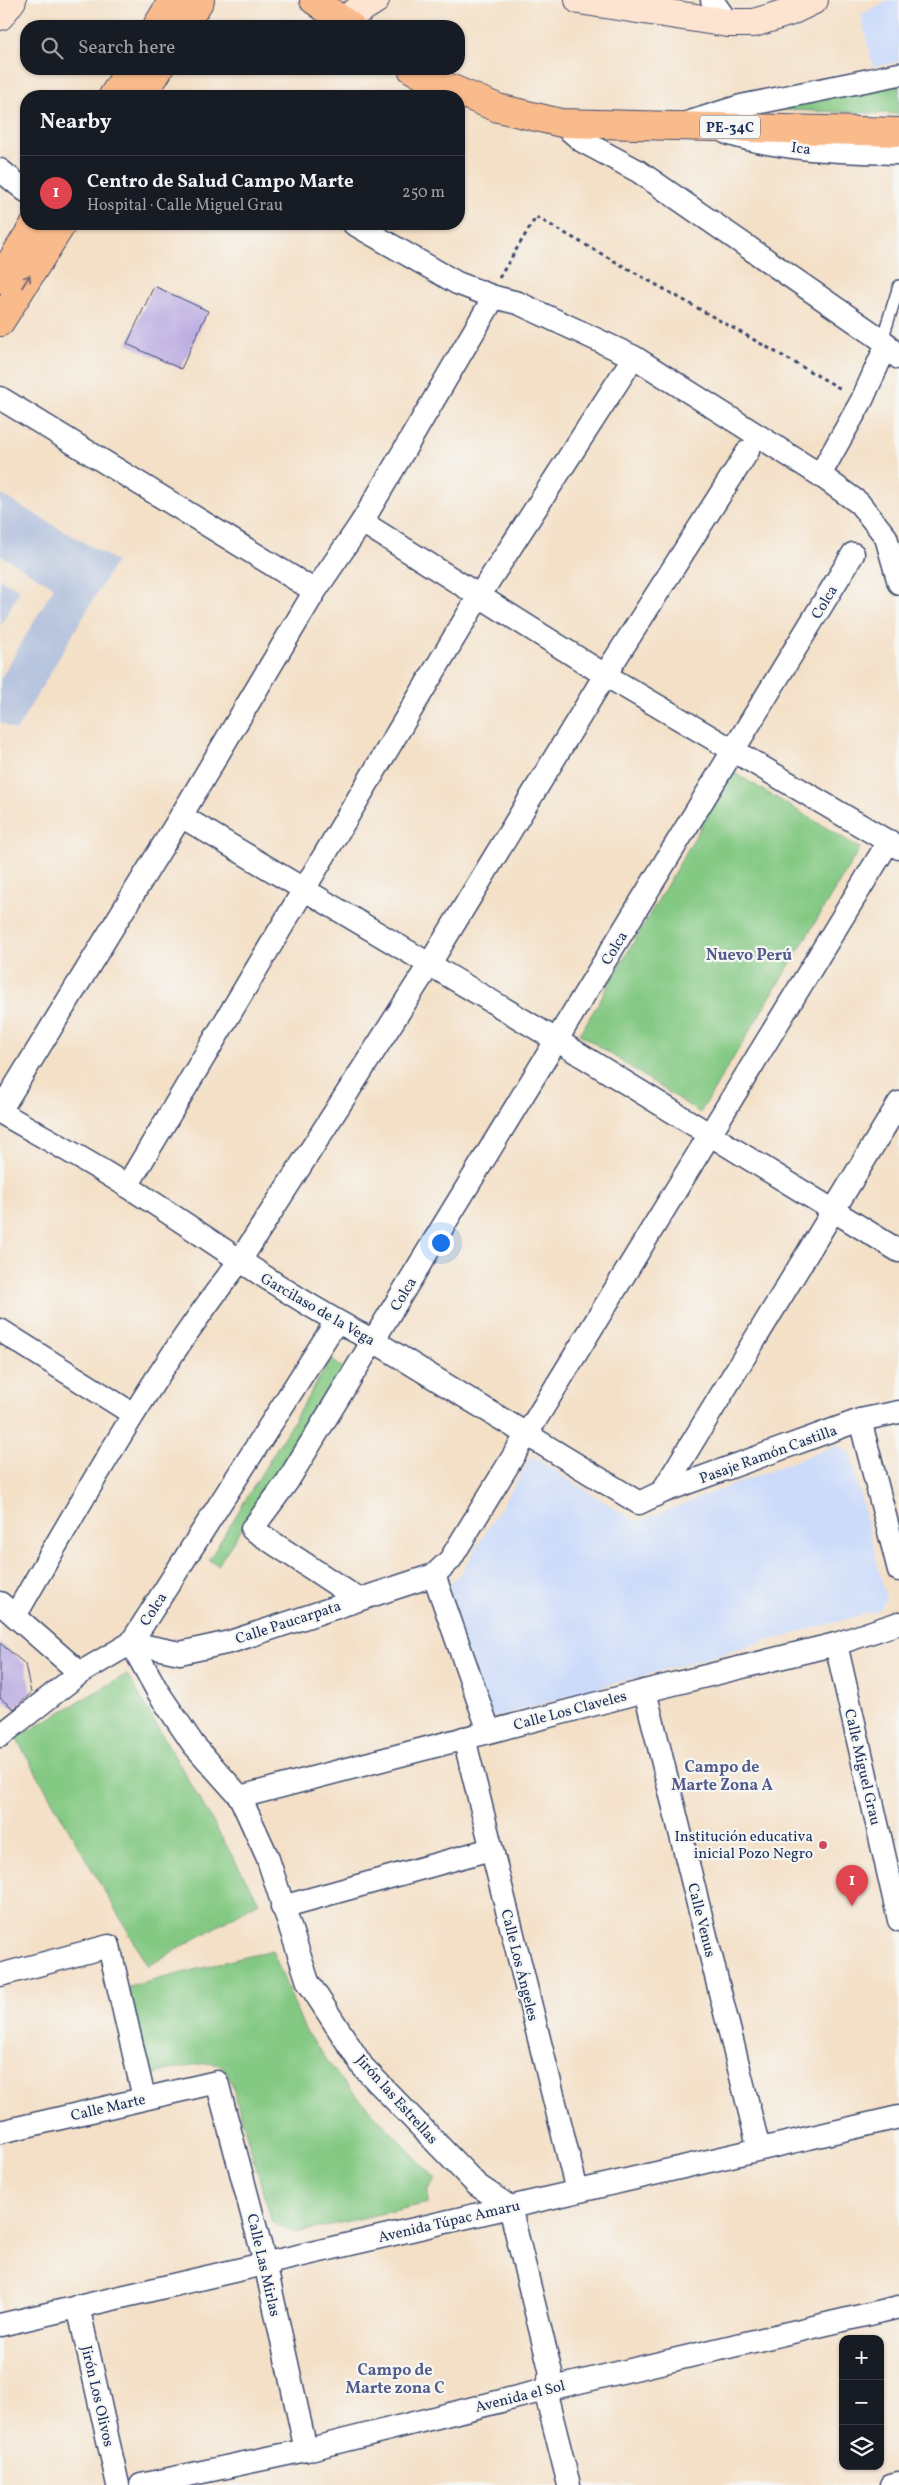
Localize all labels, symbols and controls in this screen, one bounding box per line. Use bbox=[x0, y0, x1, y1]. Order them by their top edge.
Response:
search box bbox=[20, 20, 465, 75]
icon: search bbox=[38, 34, 66, 62]
text: Search here bbox=[78, 35, 175, 61]
text: Nearby bbox=[40, 108, 111, 137]
road number: PE-34C bbox=[700, 115, 760, 138]
street label: Ica bbox=[790, 138, 812, 161]
text: Centro de Salud Campo Marte bbox=[87, 169, 354, 195]
text: 1 bbox=[53, 182, 59, 204]
text: 250 m bbox=[402, 182, 445, 204]
text: Hospital · Calle Miguel Grau bbox=[87, 195, 283, 217]
one-way arrow bbox=[21, 274, 31, 288]
street label: Colca bbox=[807, 582, 844, 624]
street label: Colca bbox=[597, 928, 634, 970]
district label: Nuevo Perú bbox=[706, 945, 792, 967]
your location bbox=[428, 1230, 454, 1256]
street label: Garcilaso de la Vega bbox=[256, 1269, 379, 1352]
street label: Colca bbox=[386, 1274, 423, 1316]
street label: Pasaje Ramón Castilla bbox=[697, 1421, 840, 1490]
street label: Colca bbox=[136, 1589, 173, 1631]
street label: Calle Paucarpata bbox=[233, 1596, 344, 1650]
street label: Calle Los Claveles bbox=[511, 1686, 629, 1737]
street label: Calle Miguel Grau bbox=[838, 1707, 885, 1828]
district label: Campo de Marte Zona A bbox=[671, 1757, 773, 1797]
place label: Institución educativa inicial Pozo Negro bbox=[675, 1827, 813, 1865]
marker: Institución educativa inicial Pozo Negro bbox=[817, 1839, 829, 1851]
pin: 1 bbox=[836, 1865, 868, 1906]
street label: Calle Venus bbox=[681, 1881, 720, 1960]
street label: Calle Los Ángeles bbox=[495, 1907, 543, 2023]
street label: Jirón las Estrellas bbox=[350, 2051, 442, 2149]
street label: Calle Marte bbox=[69, 2090, 148, 2127]
street label: Avenida Túpac Amaru bbox=[376, 2196, 522, 2249]
street label: Calle Las Mirlas bbox=[241, 2212, 285, 2319]
map controls bbox=[839, 2335, 884, 2470]
button: + bbox=[839, 2335, 884, 2380]
street label: Jirón Los Olivos bbox=[75, 2343, 118, 2449]
district label: Campo de Marte zona C bbox=[345, 2360, 445, 2400]
street label: Avenida el Sol bbox=[473, 2376, 568, 2419]
button: − bbox=[839, 2380, 884, 2425]
button: layers bbox=[839, 2425, 884, 2470]

